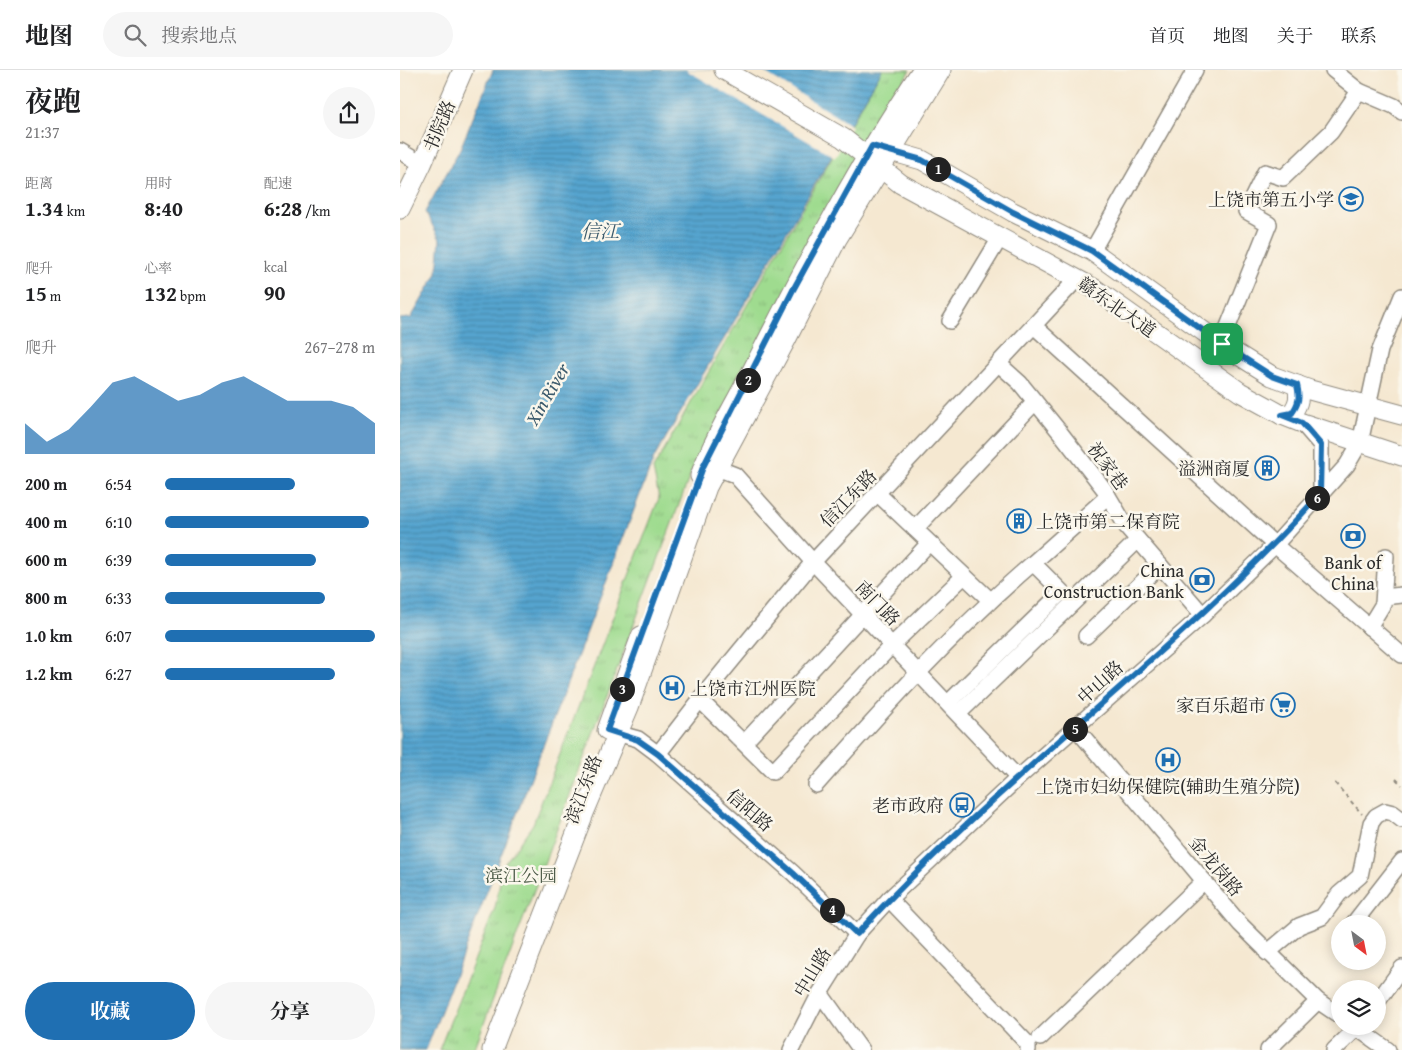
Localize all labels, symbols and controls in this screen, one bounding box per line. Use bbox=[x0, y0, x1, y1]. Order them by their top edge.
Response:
search box bbox=[103, 12, 453, 57]
text: 地图 bbox=[25, 18, 73, 53]
icon: search bbox=[121, 21, 149, 49]
text: 搜索地点 bbox=[161, 21, 237, 49]
text: 首页 bbox=[1149, 22, 1185, 49]
text: 地图 bbox=[1213, 22, 1249, 49]
text: 关于 bbox=[1277, 22, 1313, 49]
text: 联系 bbox=[1341, 22, 1377, 49]
text: 夜跑 bbox=[25, 80, 81, 121]
button: share bbox=[323, 87, 375, 139]
street label: 书院路 bbox=[416, 96, 462, 156]
text: 21:37 bbox=[25, 120, 60, 144]
pin: 1 bbox=[926, 156, 950, 182]
text: 1 bbox=[935, 159, 942, 179]
text: 距离 bbox=[25, 173, 53, 193]
text: 用时 bbox=[144, 173, 172, 193]
text: 配速 bbox=[264, 173, 292, 193]
place label: 上饶市第五小学 bbox=[1208, 186, 1334, 213]
school or university icon: 上饶市第五小学 bbox=[1338, 186, 1364, 212]
text: 1.34 bbox=[25, 193, 64, 224]
text: 8:40 bbox=[144, 193, 183, 224]
text: 6:28 bbox=[264, 193, 302, 224]
text: km bbox=[64, 201, 85, 221]
text: /km bbox=[302, 201, 330, 221]
water label: 信江 bbox=[581, 217, 622, 245]
text: kcal bbox=[264, 257, 288, 277]
text: 爬升 bbox=[25, 258, 53, 278]
text: 心率 bbox=[144, 258, 172, 278]
street label: 赣东北大道 bbox=[1072, 270, 1162, 344]
text: 90 bbox=[264, 277, 285, 308]
text: 15 bbox=[25, 278, 47, 309]
text: 132 bbox=[144, 278, 177, 309]
text: m bbox=[47, 286, 61, 306]
text: bpm bbox=[177, 286, 206, 306]
pin bbox=[1201, 323, 1243, 365]
icon: arrive bbox=[1208, 330, 1236, 358]
text: 爬升 bbox=[25, 335, 57, 359]
text: 267–278 m bbox=[305, 335, 375, 359]
water label: Xin River bbox=[517, 357, 576, 431]
pin: 2 bbox=[736, 368, 760, 392]
text: 2 bbox=[745, 370, 752, 390]
street label: 祝家巷 bbox=[1081, 436, 1135, 496]
place label: 溢洲商厦 bbox=[1178, 455, 1250, 482]
building icon: 溢洲商厦 bbox=[1254, 455, 1280, 481]
street label: 信江东路 bbox=[813, 463, 883, 533]
text: 200 m bbox=[25, 472, 67, 496]
text: 6:54 bbox=[105, 472, 132, 496]
pin: 6 bbox=[1304, 486, 1330, 510]
text: 6 bbox=[1314, 488, 1321, 508]
building icon: 上饶市第二保育院 bbox=[1006, 508, 1032, 534]
place label: 上饶市第二保育院 bbox=[1036, 508, 1180, 535]
text: 400 m bbox=[25, 510, 67, 534]
text: 6:10 bbox=[105, 510, 132, 534]
bank icon: Bank of China bbox=[1340, 523, 1366, 549]
text: 600 m bbox=[25, 548, 67, 572]
text: 6:39 bbox=[105, 548, 132, 572]
place label: Bank of China bbox=[1325, 549, 1384, 597]
place label: China Construction Bank bbox=[1044, 557, 1185, 605]
bank icon: China Construction Bank bbox=[1189, 567, 1215, 593]
street label: 南门路 bbox=[850, 574, 906, 632]
text: 800 m bbox=[25, 586, 67, 610]
text: 6:33 bbox=[105, 586, 132, 610]
text: 1.0 km bbox=[25, 624, 72, 648]
text: 6:07 bbox=[105, 624, 132, 648]
street label: 中山路 bbox=[1071, 654, 1129, 710]
text: 1.2 km bbox=[25, 662, 72, 686]
text: 6:27 bbox=[105, 662, 132, 686]
hospital icon: 上饶市江州医院 bbox=[659, 675, 685, 701]
place label: 上饶市江州医院 bbox=[690, 675, 816, 702]
pin: 3 bbox=[610, 676, 634, 702]
text: 3 bbox=[619, 679, 626, 699]
place label: 家百乐超市 bbox=[1176, 692, 1266, 719]
supermarket icon: 家百乐超市 bbox=[1270, 692, 1296, 718]
pin: 5 bbox=[1062, 716, 1088, 742]
text: 5 bbox=[1072, 719, 1079, 739]
hospital icon: 上饶市妇幼保健院(辅助生殖分院) bbox=[1155, 747, 1181, 773]
street label: 滨江东路 bbox=[557, 751, 609, 827]
place label: 上饶市妇幼保健院(辅助生殖分院) bbox=[1036, 773, 1300, 800]
street label: 信阳路 bbox=[721, 782, 779, 838]
place label: 老市政府 bbox=[872, 792, 944, 819]
bus stop icon: 老市政府 bbox=[949, 792, 975, 818]
street label: 金龙岗路 bbox=[1183, 830, 1249, 902]
park label: 滨江公园 bbox=[485, 862, 557, 889]
pin: 4 bbox=[820, 898, 844, 922]
text: 4 bbox=[829, 900, 836, 920]
north arrow bbox=[1331, 915, 1386, 970]
map controls bbox=[1331, 915, 1386, 1035]
street label: 中山路 bbox=[787, 942, 837, 1002]
button: layers bbox=[1331, 980, 1386, 1035]
button: 收藏 bbox=[25, 982, 195, 1040]
button: 分享 bbox=[205, 982, 375, 1040]

